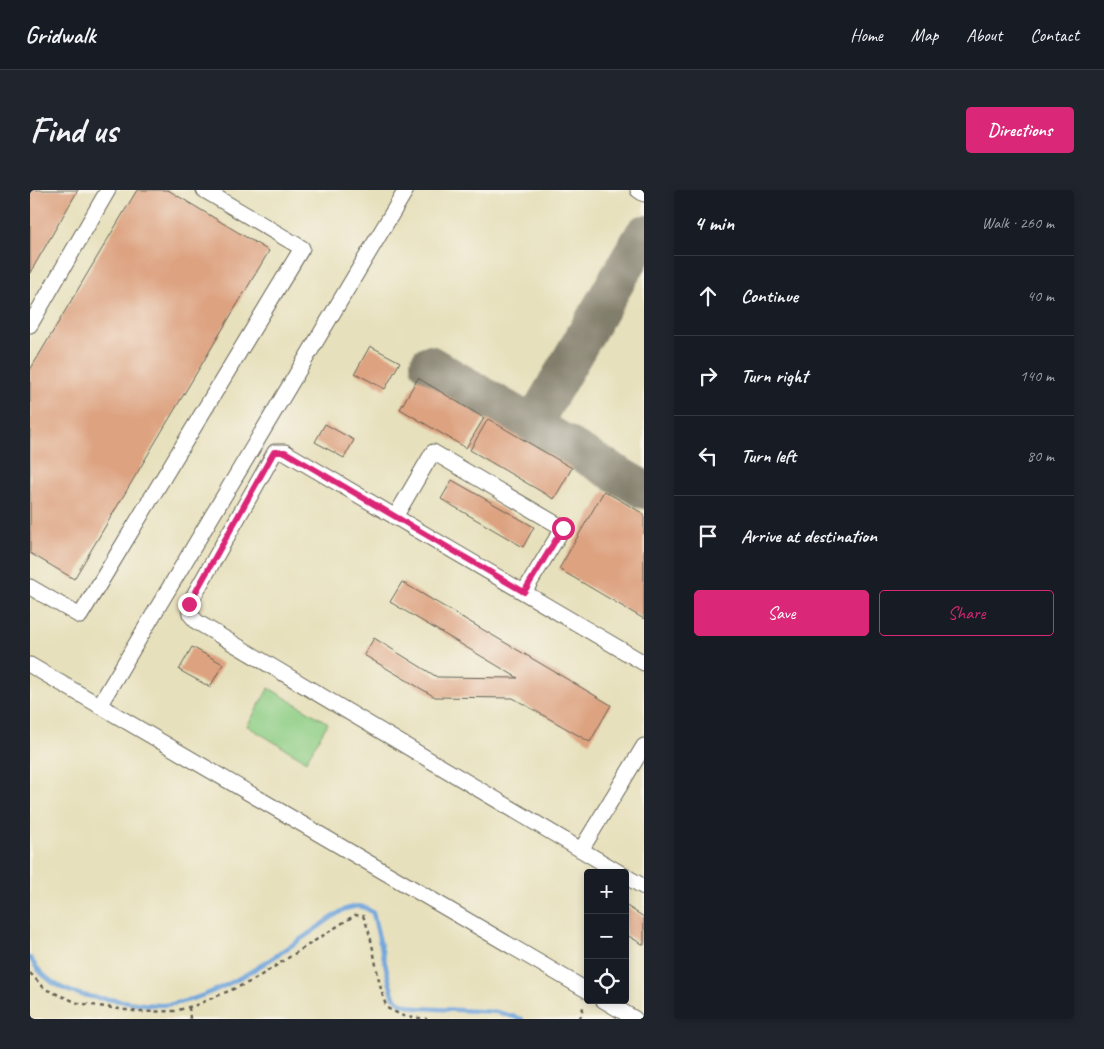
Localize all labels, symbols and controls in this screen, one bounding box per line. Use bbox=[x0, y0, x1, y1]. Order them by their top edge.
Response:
text: Gridwalk bbox=[25, 20, 95, 50]
text: Home bbox=[850, 24, 883, 46]
text: Map bbox=[911, 24, 938, 46]
text: About bbox=[966, 24, 1002, 46]
text: Contact bbox=[1030, 24, 1079, 46]
button: Directions bbox=[966, 107, 1074, 153]
text: Find us bbox=[30, 108, 117, 153]
text: 4 min bbox=[694, 210, 734, 236]
text: Walk · 260 m bbox=[982, 213, 1054, 233]
icon: ahead bbox=[694, 282, 722, 310]
text: Continue bbox=[741, 284, 798, 308]
text: 40 m bbox=[1027, 286, 1054, 306]
icon: right bbox=[694, 362, 722, 390]
text: Turn right bbox=[741, 364, 808, 388]
text: 140 m bbox=[1020, 366, 1054, 386]
icon: left bbox=[694, 442, 722, 470]
text: Turn left bbox=[741, 444, 796, 468]
text: 80 m bbox=[1027, 446, 1054, 466]
route start bbox=[552, 517, 575, 540]
icon: arrive bbox=[694, 522, 722, 550]
text: Arrive at destination bbox=[741, 524, 877, 548]
button: Save bbox=[694, 590, 869, 636]
button: Share bbox=[879, 590, 1054, 636]
route end bbox=[178, 593, 201, 616]
map controls bbox=[584, 869, 629, 1004]
button: + bbox=[584, 869, 629, 914]
button: − bbox=[584, 914, 629, 959]
button: locate bbox=[584, 959, 629, 1004]

